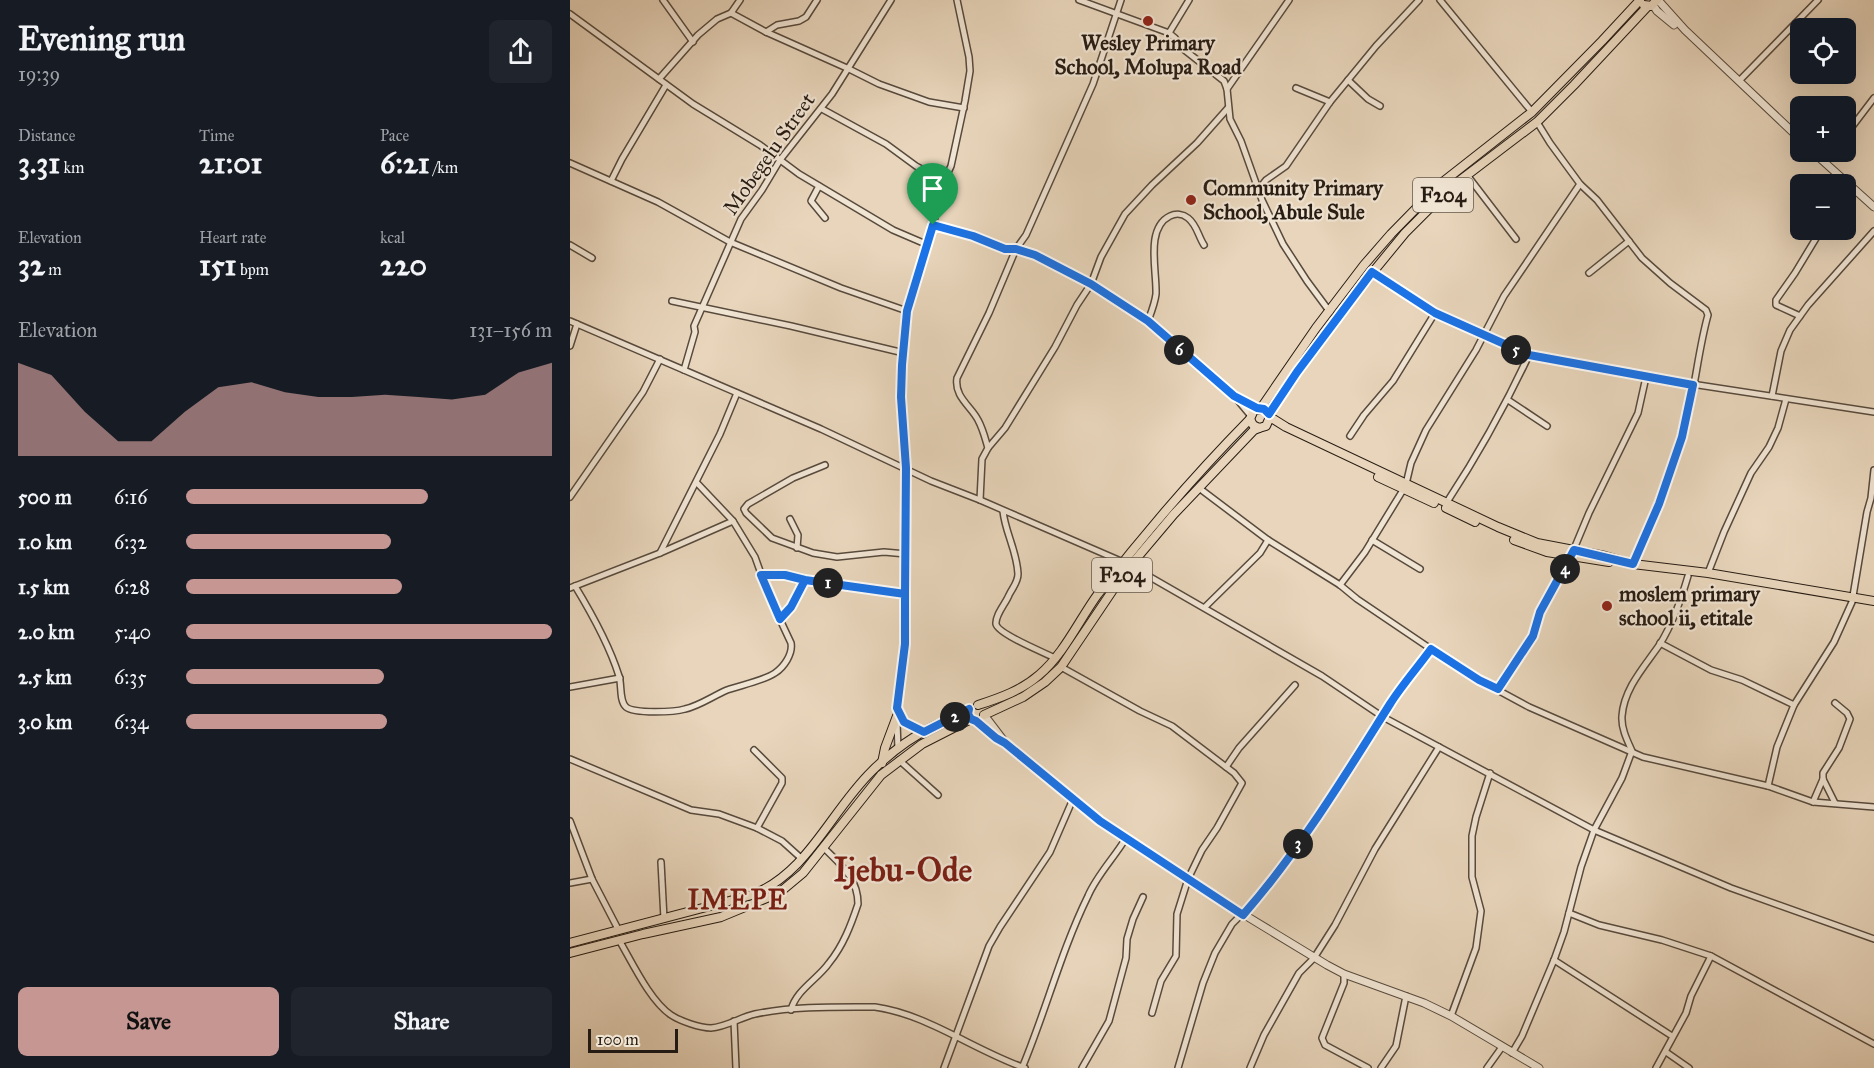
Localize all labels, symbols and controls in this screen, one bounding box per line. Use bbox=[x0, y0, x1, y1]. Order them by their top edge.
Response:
marker: Wesley Primary School, Molupa Road bbox=[1141, 14, 1155, 28]
map controls bbox=[1790, 18, 1856, 240]
button: locate bbox=[1790, 18, 1856, 84]
text: Evening run bbox=[18, 19, 185, 59]
button: share bbox=[489, 20, 552, 83]
place label: Wesley Primary School, Molupa Road bbox=[1054, 30, 1242, 80]
text: 19:39 bbox=[18, 62, 60, 86]
street label: Mobegelu Street bbox=[717, 87, 821, 220]
button: + bbox=[1790, 96, 1856, 162]
text: Distance bbox=[18, 126, 75, 145]
text: Time bbox=[199, 126, 234, 145]
text: Pace bbox=[380, 126, 409, 145]
text: 3.31 bbox=[18, 145, 60, 181]
text: 21:01 bbox=[199, 145, 262, 181]
text: 6:21 bbox=[380, 145, 430, 181]
text: km bbox=[60, 158, 84, 177]
text: /km bbox=[430, 158, 458, 177]
pin bbox=[907, 163, 958, 225]
icon: arrive bbox=[916, 172, 949, 205]
button: − bbox=[1790, 174, 1856, 240]
place label: Community Primary School, Abule Sule bbox=[1203, 175, 1384, 225]
road number: F204 bbox=[1413, 178, 1473, 212]
marker: Community Primary School, Abule Sule bbox=[1184, 193, 1198, 207]
text: Elevation bbox=[18, 228, 82, 247]
text: Heart rate bbox=[199, 228, 266, 247]
text: kcal bbox=[380, 228, 405, 247]
text: 32 bbox=[18, 247, 45, 283]
text: 151 bbox=[199, 247, 236, 283]
text: 220 bbox=[380, 247, 427, 283]
text: m bbox=[45, 260, 62, 279]
text: bpm bbox=[236, 260, 269, 279]
text: Elevation bbox=[18, 318, 97, 342]
text: 131–156 m bbox=[469, 318, 552, 342]
pin: 6 bbox=[1164, 335, 1194, 365]
pin: 5 bbox=[1501, 335, 1531, 365]
text: 6 bbox=[1175, 340, 1183, 359]
text: 5 bbox=[1512, 340, 1520, 359]
text: 500 m bbox=[18, 485, 72, 509]
text: 6:16 bbox=[114, 485, 147, 509]
text: 1.0 km bbox=[18, 530, 72, 554]
text: 6:32 bbox=[114, 530, 147, 554]
pin: 4 bbox=[1550, 554, 1580, 584]
road number: F204 bbox=[1092, 558, 1152, 592]
text: 4 bbox=[1561, 559, 1569, 578]
pin: 1 bbox=[813, 568, 843, 598]
text: 1 bbox=[825, 573, 831, 592]
text: 1.5 km bbox=[18, 575, 69, 599]
text: 6:28 bbox=[114, 575, 150, 599]
place label: moslem primary school ii, etitale bbox=[1618, 581, 1761, 631]
marker: moslem primary school ii, etitale bbox=[1600, 599, 1614, 613]
text: 2.0 km bbox=[18, 620, 74, 644]
text: 5:40 bbox=[114, 620, 151, 644]
text: 2.5 km bbox=[18, 665, 72, 689]
text: 6:35 bbox=[114, 665, 147, 689]
pin: 2 bbox=[940, 702, 970, 732]
text: 2 bbox=[951, 707, 959, 726]
text: 3.0 km bbox=[18, 710, 72, 734]
text: 6:34 bbox=[114, 710, 148, 734]
pin: 3 bbox=[1283, 829, 1313, 859]
text: 3 bbox=[1295, 834, 1301, 853]
district label: Ijebu-Ode bbox=[834, 850, 972, 890]
district label: IMEPE bbox=[687, 883, 789, 916]
button: Save bbox=[18, 987, 279, 1056]
button: Share bbox=[291, 987, 552, 1056]
scale bar bbox=[588, 1026, 678, 1054]
text: 100 m bbox=[597, 1030, 639, 1049]

